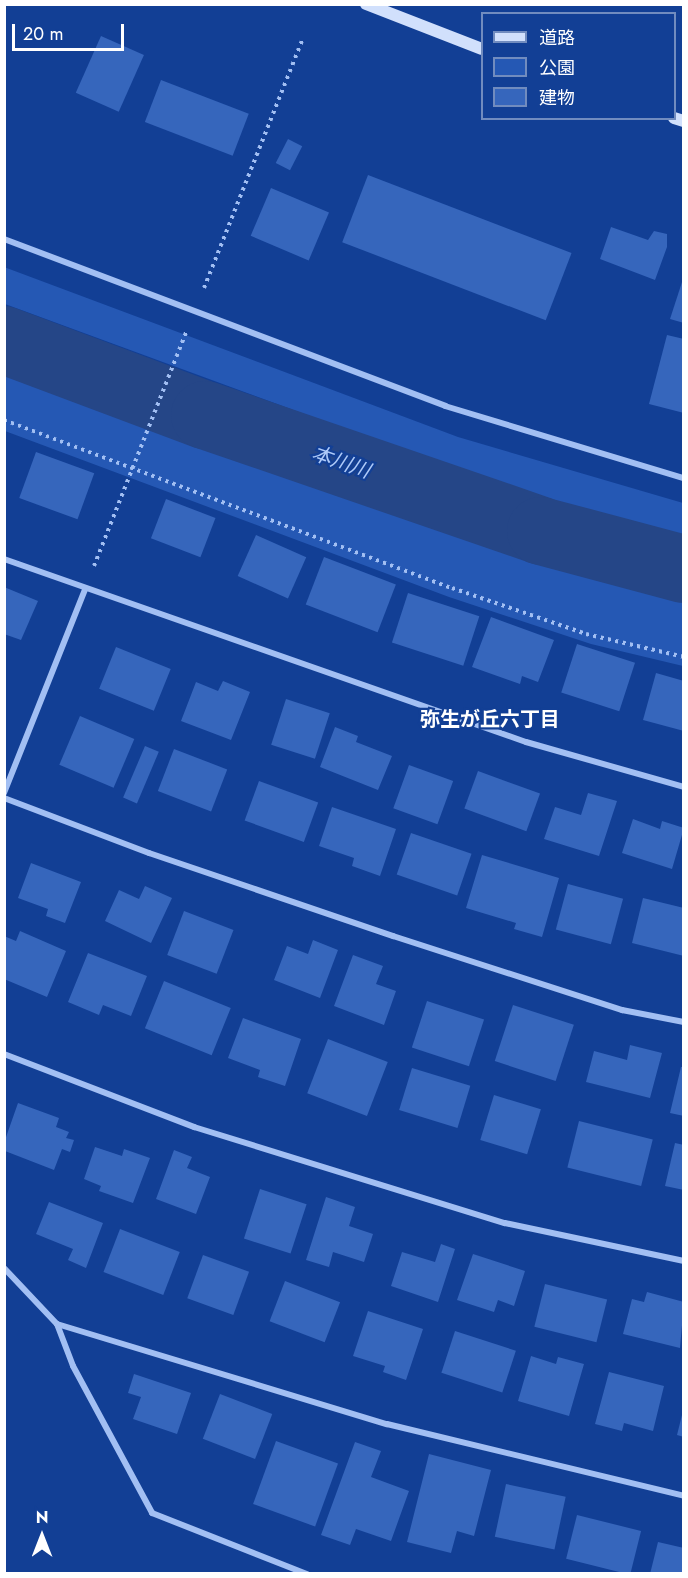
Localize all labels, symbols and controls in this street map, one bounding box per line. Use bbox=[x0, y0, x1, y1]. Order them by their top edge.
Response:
scale bar bbox=[15, 12, 128, 50]
legend bbox=[481, 12, 676, 120]
text: 20 m bbox=[23, 21, 63, 47]
text: 道路 bbox=[539, 25, 575, 51]
text: 公園 bbox=[539, 55, 575, 81]
text: 建物 bbox=[539, 85, 575, 111]
water label: 本川川 bbox=[309, 441, 373, 483]
district label: 弥生が丘六丁目 bbox=[420, 707, 560, 731]
north arrow bbox=[12, 1506, 72, 1566]
text: N bbox=[36, 1506, 48, 1529]

